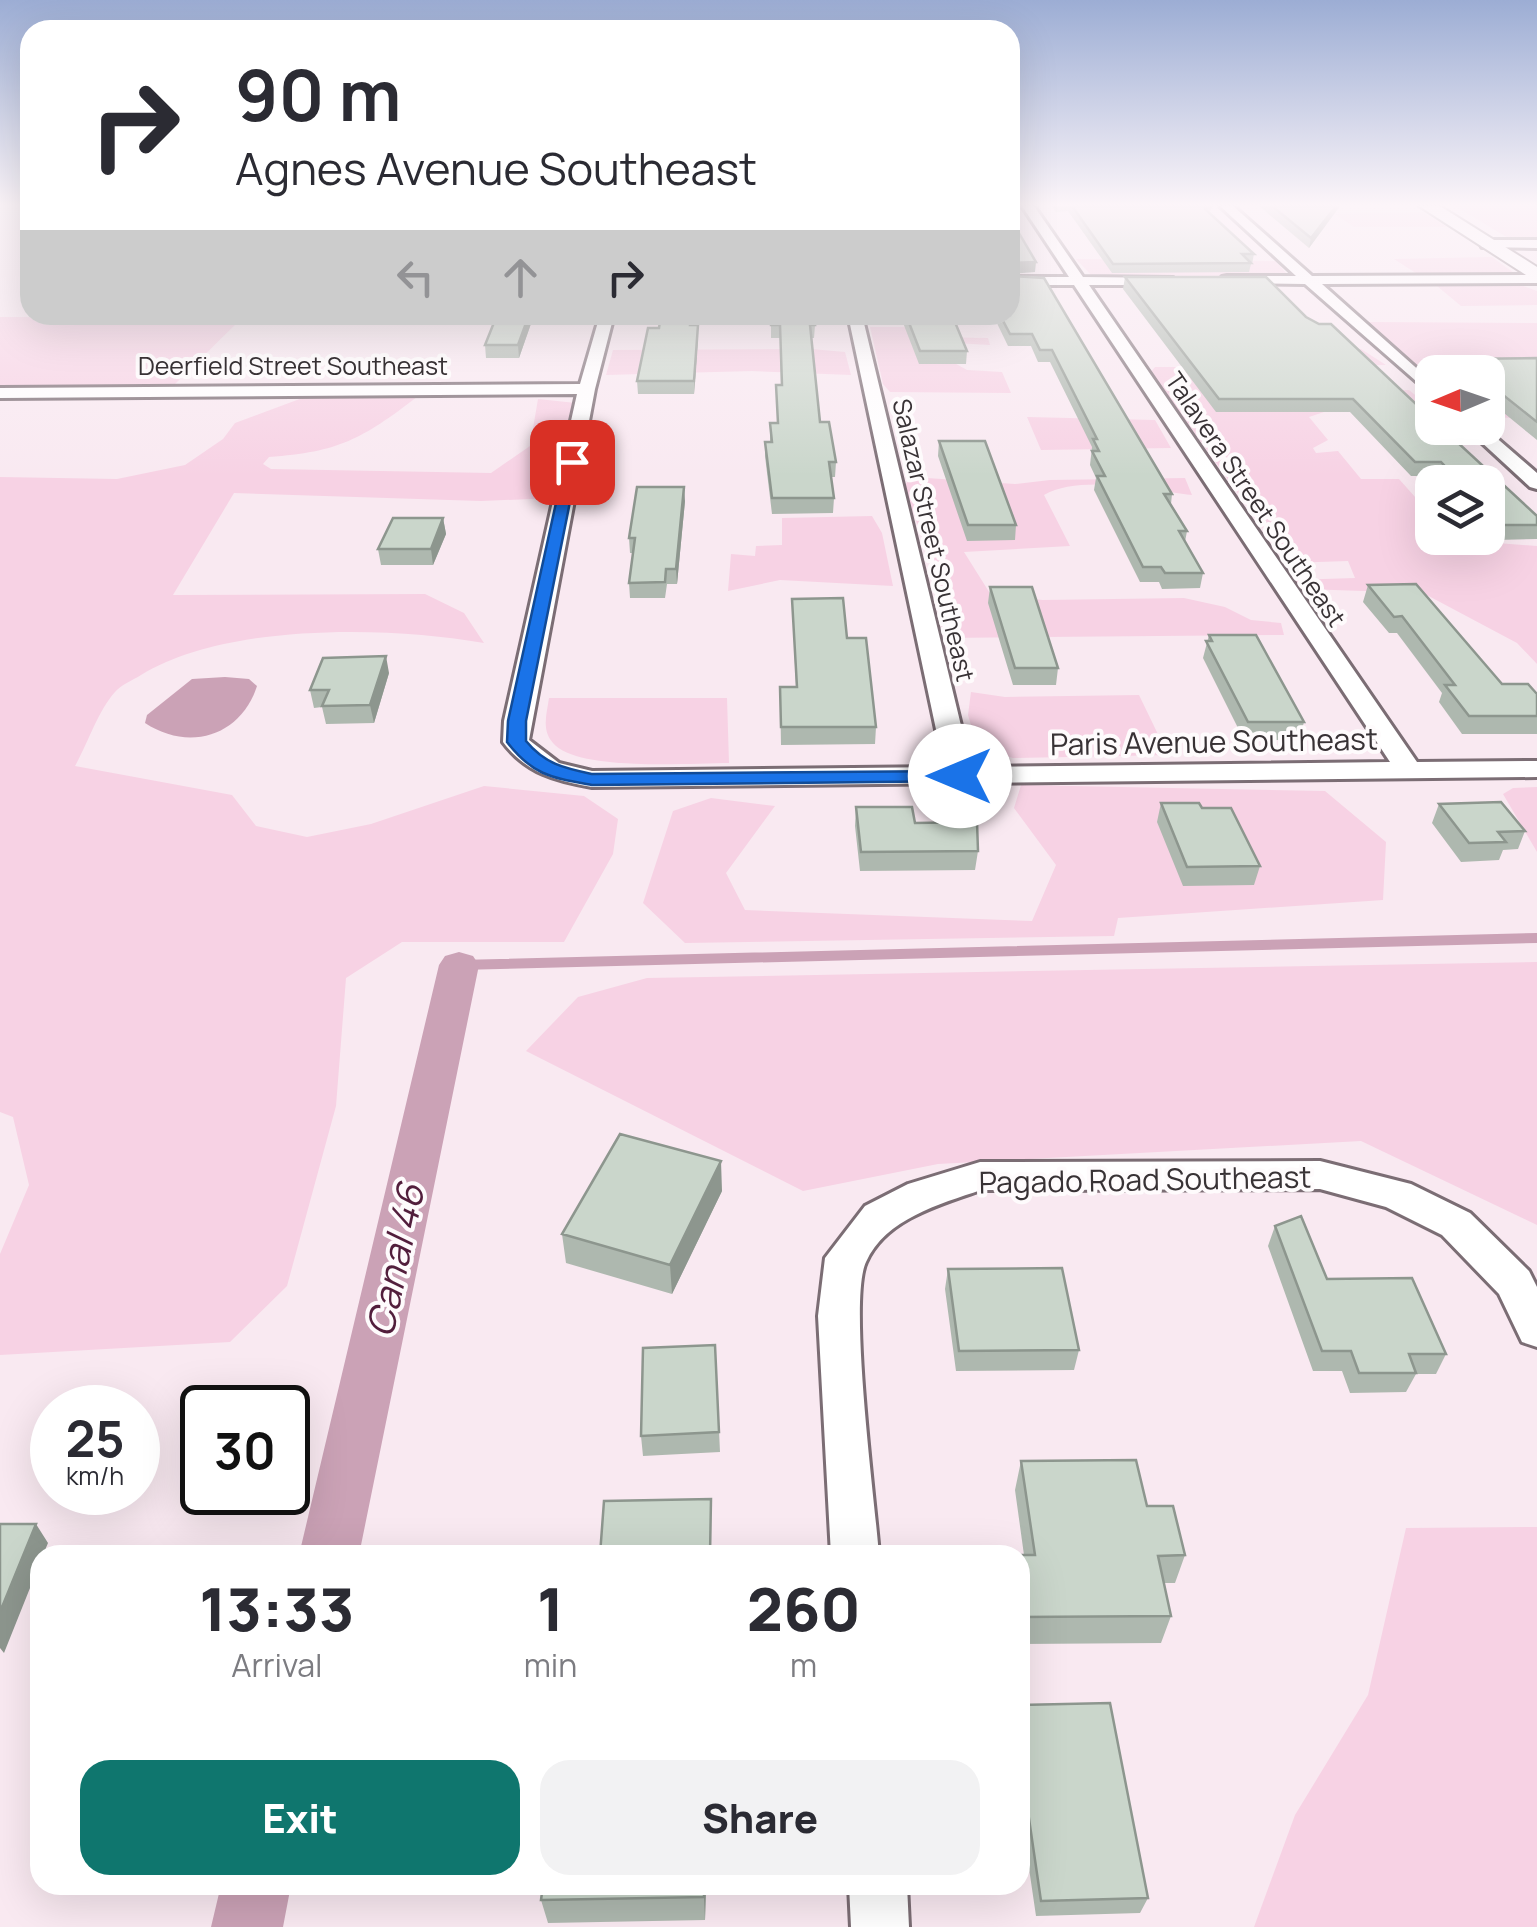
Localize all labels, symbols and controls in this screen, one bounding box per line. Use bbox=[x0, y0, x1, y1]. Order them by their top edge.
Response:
text: 90 m bbox=[235, 46, 402, 142]
icon: right bbox=[70, 60, 200, 190]
text: Agnes Avenue Southeast bbox=[235, 137, 757, 199]
icon: left bbox=[388, 250, 443, 305]
icon: ahead bbox=[493, 250, 548, 305]
icon: right bbox=[598, 250, 653, 305]
street label: Deerfield Street Southeast bbox=[138, 348, 448, 383]
north arrow bbox=[1415, 355, 1505, 445]
map controls bbox=[1415, 355, 1505, 555]
street label: Talavera Street Southeast bbox=[1158, 365, 1354, 633]
street label: Salazar Street Southeast bbox=[884, 395, 984, 685]
pin bbox=[530, 420, 615, 505]
icon: arrive bbox=[545, 435, 600, 490]
button: layers bbox=[1415, 465, 1505, 555]
street label: Paris Avenue Southeast bbox=[1050, 718, 1378, 764]
position arrow bbox=[908, 724, 1012, 828]
street label: Pagado Road Southeast bbox=[978, 1156, 1312, 1202]
water label: Canal 46 bbox=[353, 1177, 436, 1341]
speed limit sign: 30 bbox=[180, 1385, 310, 1515]
text: 25 bbox=[65, 1404, 125, 1472]
text: km/h bbox=[66, 1458, 124, 1493]
text: 13:33 bbox=[199, 1567, 354, 1649]
text: 1 bbox=[537, 1567, 564, 1649]
text: 260 bbox=[747, 1567, 861, 1649]
text: Arrival bbox=[231, 1643, 323, 1687]
text: min bbox=[524, 1643, 577, 1687]
text: m bbox=[790, 1643, 817, 1687]
button: Exit bbox=[80, 1760, 520, 1875]
button: Share bbox=[540, 1760, 980, 1875]

